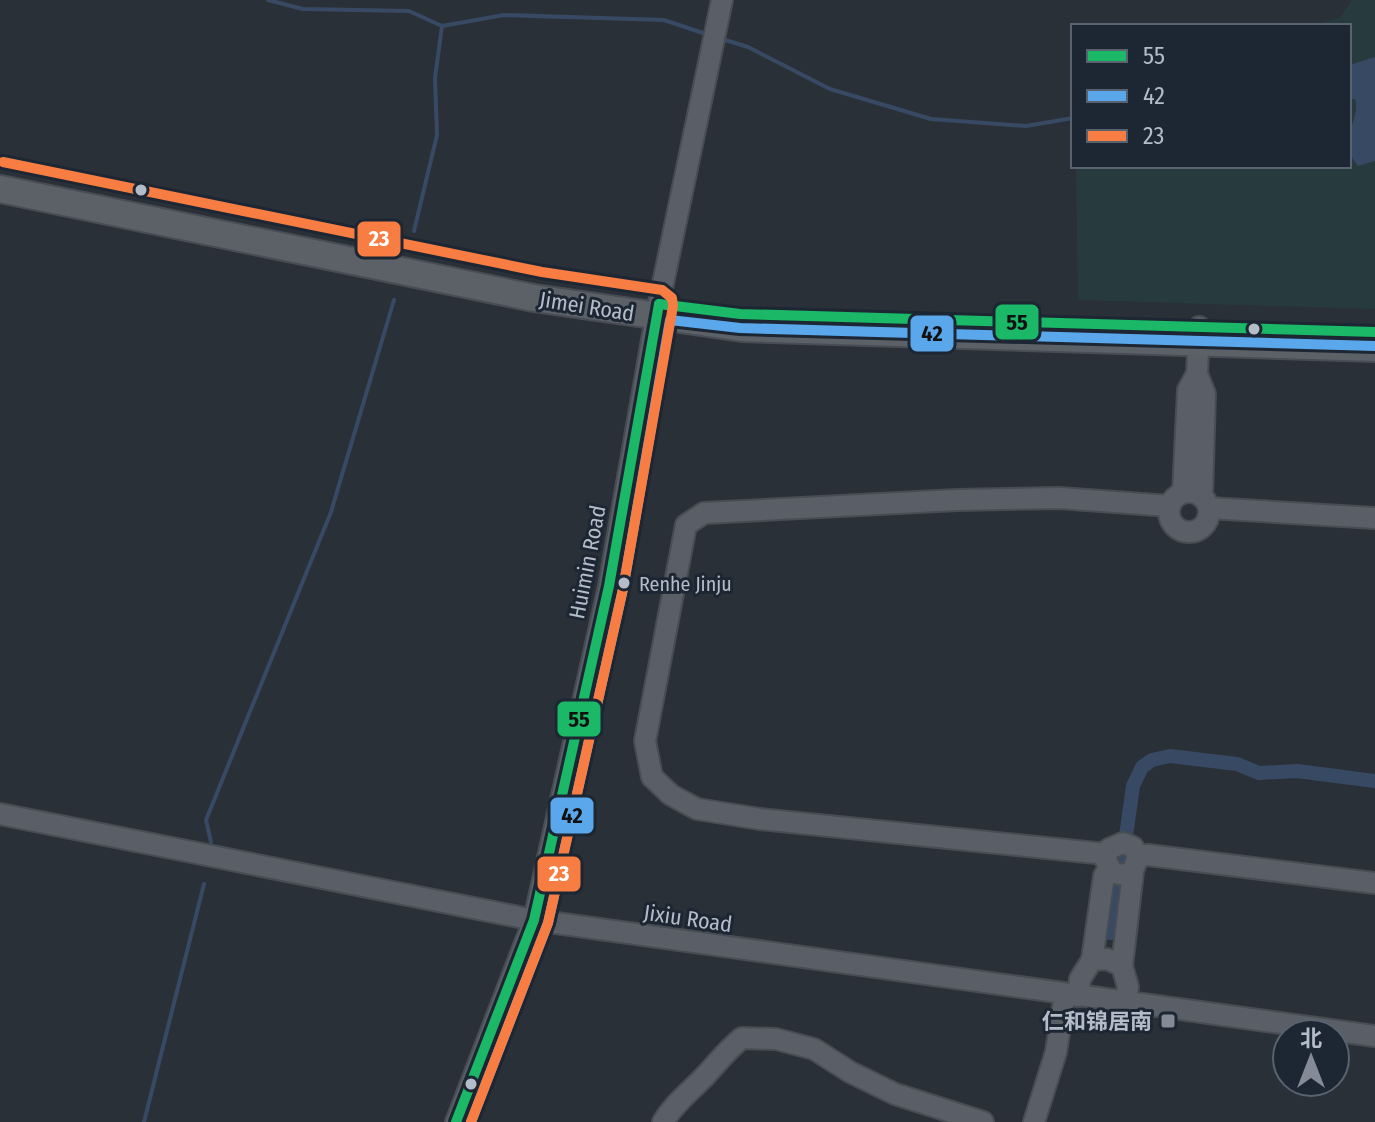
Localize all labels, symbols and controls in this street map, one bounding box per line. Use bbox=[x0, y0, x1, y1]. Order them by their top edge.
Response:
legend bbox=[1071, 24, 1351, 168]
text: 55 bbox=[1143, 42, 1165, 70]
text: 42 bbox=[1143, 82, 1165, 110]
text: 23 bbox=[1143, 122, 1164, 150]
unlabelled marker bbox=[133, 182, 149, 198]
line badge: 23 bbox=[356, 220, 402, 258]
text: 23 bbox=[368, 225, 389, 252]
street label: Jimei Road bbox=[538, 286, 636, 327]
line badge: 55 bbox=[994, 303, 1040, 341]
text: 55 bbox=[1006, 309, 1028, 336]
line badge: 42 bbox=[909, 314, 955, 353]
text: 42 bbox=[921, 320, 943, 347]
unlabelled marker bbox=[1246, 321, 1262, 337]
street label: Huimin Road bbox=[563, 503, 612, 621]
place label: Renhe Jinju bbox=[639, 572, 732, 596]
marker: Renhe Jinju bbox=[616, 575, 632, 591]
line badge: 55 bbox=[556, 700, 602, 738]
text: 55 bbox=[568, 706, 590, 733]
line badge: 42 bbox=[549, 796, 595, 835]
text: 42 bbox=[561, 802, 583, 829]
line badge: 23 bbox=[536, 855, 582, 893]
text: 23 bbox=[548, 860, 569, 887]
street label: Jixiu Road bbox=[642, 899, 734, 938]
place label: 仁和锦居南 bbox=[1042, 1008, 1152, 1035]
marker: 仁和锦居南 bbox=[1159, 1012, 1177, 1030]
north arrow bbox=[1271, 1018, 1351, 1098]
text: 北 bbox=[1300, 1025, 1322, 1052]
unlabelled marker bbox=[463, 1076, 479, 1092]

